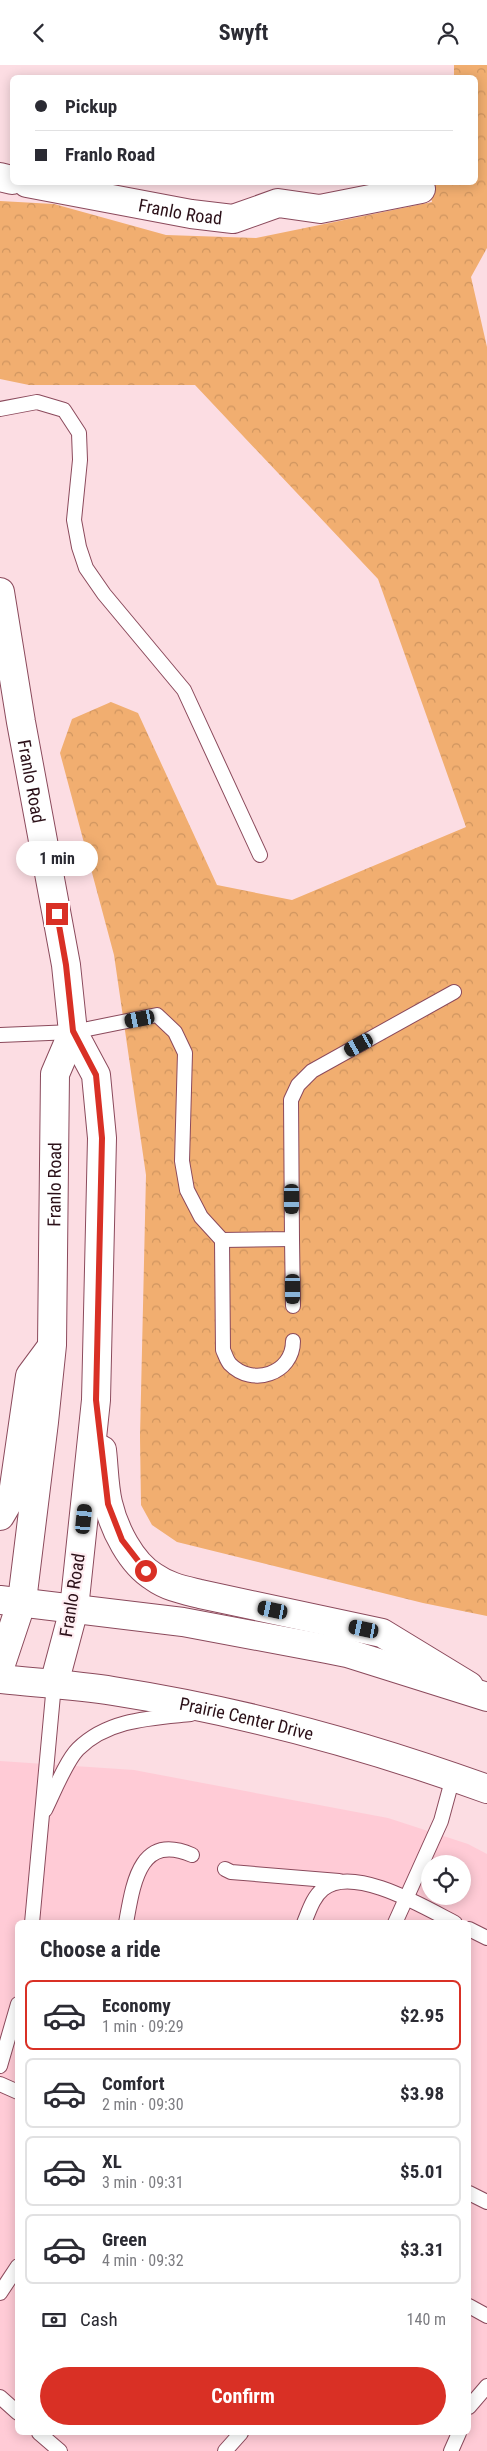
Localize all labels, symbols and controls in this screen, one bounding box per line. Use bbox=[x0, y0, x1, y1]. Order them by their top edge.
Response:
icon: back bbox=[25, 19, 53, 47]
icon: person bbox=[434, 19, 462, 47]
text: Swyft bbox=[219, 20, 268, 45]
text: Pickup bbox=[65, 95, 117, 118]
text: Franlo Road bbox=[65, 143, 155, 166]
street label: Franlo Road bbox=[137, 194, 223, 228]
street label: Franlo Road bbox=[14, 738, 50, 825]
callout: 1 min bbox=[16, 841, 98, 877]
text: 1 min bbox=[39, 849, 75, 868]
route end bbox=[46, 903, 68, 925]
car bbox=[123, 1009, 156, 1029]
car bbox=[342, 1031, 375, 1059]
street label: Franlo Road bbox=[43, 1142, 65, 1227]
car bbox=[284, 1184, 299, 1214]
car bbox=[285, 1274, 300, 1304]
car bbox=[74, 1503, 93, 1535]
street label: Franlo Road bbox=[55, 1552, 89, 1638]
route start bbox=[135, 1560, 157, 1582]
car bbox=[256, 1600, 289, 1620]
car bbox=[347, 1619, 380, 1639]
street label: Prairie Center Drive bbox=[178, 1692, 316, 1744]
map controls bbox=[421, 1855, 471, 1905]
button: locate bbox=[421, 1855, 471, 1905]
text: Choose a ride bbox=[40, 1937, 161, 1962]
icon: car bbox=[42, 1993, 87, 2038]
text: Economy bbox=[102, 1994, 171, 2017]
text: $2.95 bbox=[400, 2004, 444, 2027]
text: 1 min · 09:29 bbox=[102, 2017, 184, 2036]
icon: car bbox=[42, 2071, 87, 2116]
text: Comfort bbox=[102, 2072, 165, 2095]
text: $3.98 bbox=[400, 2082, 444, 2105]
text: 2 min · 09:30 bbox=[102, 2095, 184, 2114]
icon: car bbox=[42, 2149, 87, 2194]
text: XL bbox=[102, 2150, 122, 2173]
text: $5.01 bbox=[400, 2160, 444, 2183]
text: 3 min · 09:31 bbox=[102, 2173, 184, 2192]
icon: car bbox=[42, 2227, 87, 2272]
text: Green bbox=[102, 2228, 147, 2251]
text: $3.31 bbox=[400, 2238, 444, 2261]
text: 4 min · 09:32 bbox=[102, 2251, 184, 2270]
icon: cash bbox=[40, 2306, 68, 2334]
text: Cash bbox=[80, 2308, 118, 2331]
text: 140 m bbox=[407, 2310, 446, 2329]
button: Confirm bbox=[40, 2367, 446, 2425]

